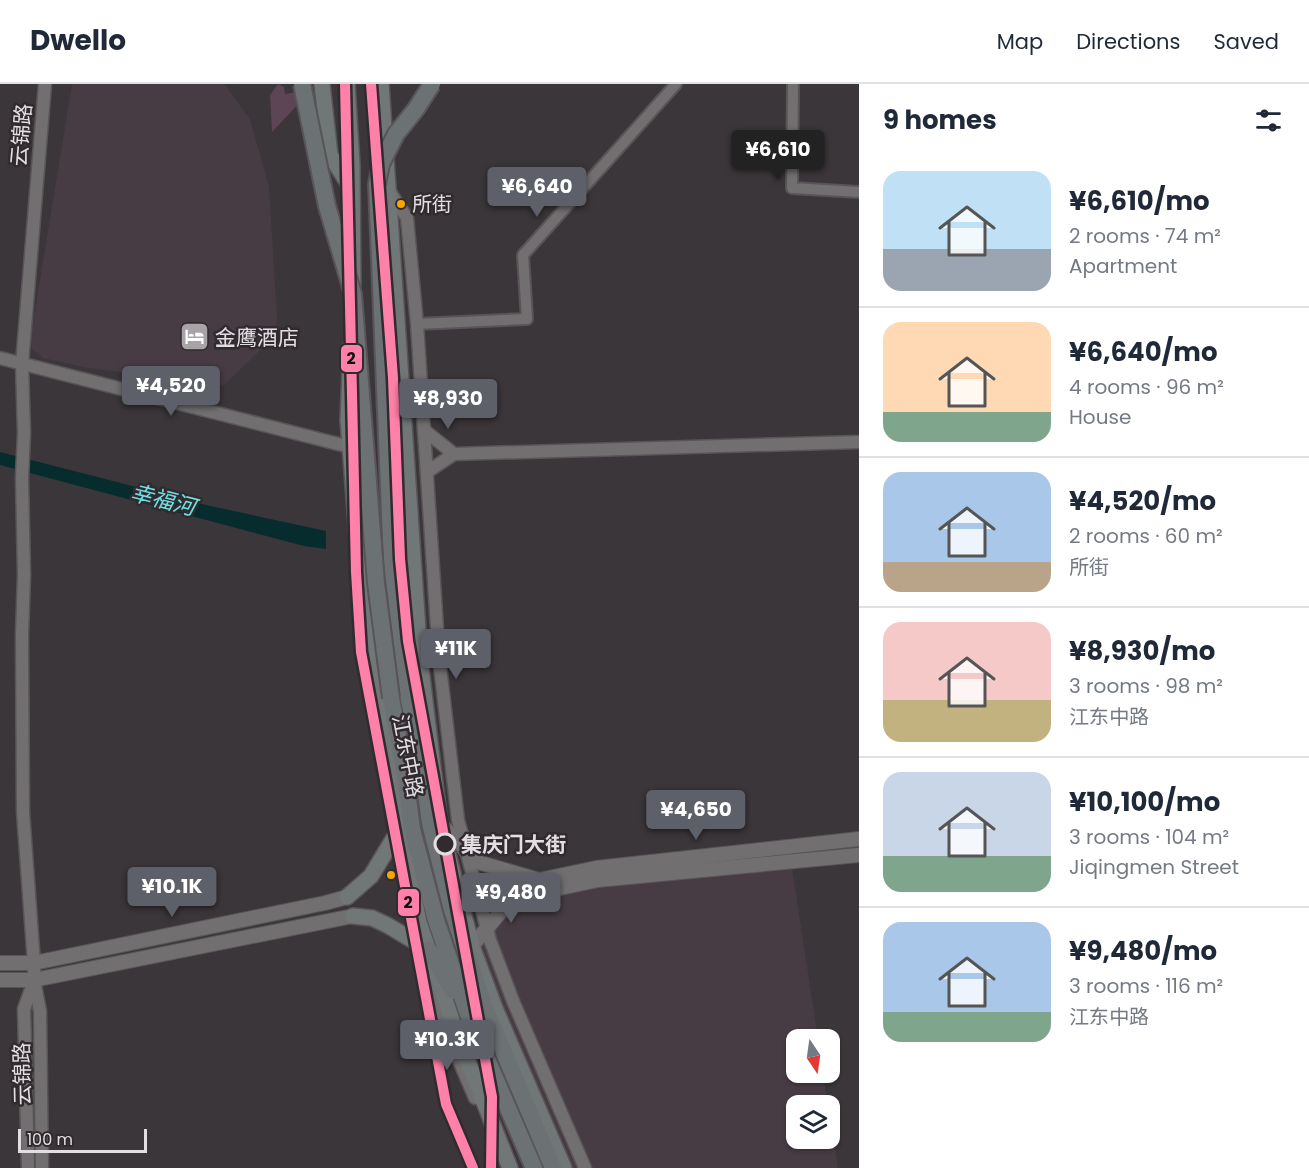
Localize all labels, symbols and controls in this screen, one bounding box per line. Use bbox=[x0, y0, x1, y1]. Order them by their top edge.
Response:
text: Dwello bbox=[30, 21, 126, 60]
text: Map bbox=[997, 27, 1043, 56]
text: Directions bbox=[1076, 27, 1180, 56]
text: Saved bbox=[1213, 27, 1279, 56]
street label: 云锦路 bbox=[4, 102, 38, 168]
text: 9 homes bbox=[883, 102, 997, 138]
icon: filters bbox=[1252, 104, 1285, 137]
pin: ¥6,610 bbox=[729, 130, 827, 181]
text: ¥6,610 bbox=[745, 135, 811, 163]
pin: ¥6,640 bbox=[488, 167, 586, 218]
text: ¥6,640 bbox=[501, 172, 573, 200]
text: ¥6,610/mo bbox=[1069, 183, 1210, 219]
place label: 所街 bbox=[412, 190, 452, 218]
icon: home bbox=[931, 195, 1003, 267]
marker: 所街 bbox=[395, 198, 407, 210]
text: 2 rooms · 74 m² bbox=[1069, 222, 1221, 250]
text: Apartment bbox=[1069, 252, 1177, 280]
hotel icon: 金鹰酒店 bbox=[178, 321, 210, 353]
place label: 金鹰酒店 bbox=[215, 323, 299, 352]
text: ¥6,640/mo bbox=[1069, 334, 1217, 370]
line badge: 2 bbox=[340, 344, 363, 373]
icon: home bbox=[931, 346, 1003, 418]
text: 2 bbox=[346, 347, 356, 370]
pin: ¥4,520 bbox=[122, 366, 220, 417]
text: ¥4,520 bbox=[136, 371, 206, 399]
text: 4 rooms · 96 m² bbox=[1069, 373, 1224, 401]
pin: ¥8,930 bbox=[399, 379, 497, 430]
text: ¥8,930 bbox=[413, 384, 483, 412]
text: House bbox=[1069, 403, 1131, 431]
water label: 幸福河 bbox=[127, 477, 203, 524]
text: ¥4,520/mo bbox=[1069, 483, 1216, 519]
icon: home bbox=[931, 496, 1003, 568]
text: 2 rooms · 60 m² bbox=[1069, 522, 1223, 550]
text: 所街 bbox=[1069, 553, 1109, 581]
pin: ¥11K bbox=[420, 629, 492, 680]
text: ¥8,930/mo bbox=[1069, 633, 1215, 669]
text: ¥11K bbox=[435, 634, 477, 662]
icon: home bbox=[931, 646, 1003, 718]
text: 3 rooms · 98 m² bbox=[1069, 672, 1223, 700]
text: 江东中路 bbox=[1069, 703, 1149, 731]
street label: 江东中路 bbox=[386, 712, 430, 800]
text: ¥10,100/mo bbox=[1069, 784, 1220, 820]
pin: ¥4,650 bbox=[647, 790, 745, 841]
text: ¥4,650 bbox=[660, 795, 732, 823]
icon: home bbox=[931, 796, 1003, 868]
text: 3 rooms · 104 m² bbox=[1069, 823, 1229, 851]
place label: 集庆门大街 bbox=[461, 830, 566, 859]
marker: 集庆门大街 bbox=[434, 833, 456, 855]
text: Jiqingmen Street bbox=[1069, 853, 1239, 881]
pin: ¥10.1K bbox=[123, 867, 221, 918]
unlabelled marker bbox=[385, 869, 397, 881]
text: ¥10.1K bbox=[141, 872, 203, 900]
pin: ¥9,480 bbox=[462, 873, 560, 924]
text: ¥9,480 bbox=[476, 878, 547, 906]
line badge: 2 bbox=[397, 888, 420, 917]
text: 2 bbox=[403, 891, 413, 914]
text: ¥9,480/mo bbox=[1069, 933, 1217, 969]
icon: home bbox=[931, 946, 1003, 1018]
text: 3 rooms · 116 m² bbox=[1069, 972, 1223, 1000]
text: 江东中路 bbox=[1069, 1003, 1149, 1031]
pin: ¥10.3K bbox=[398, 1020, 496, 1071]
text: ¥10.3K bbox=[414, 1025, 480, 1053]
north arrow bbox=[786, 1029, 840, 1083]
map controls bbox=[786, 1029, 840, 1149]
street label: 云锦路 bbox=[7, 1042, 37, 1106]
button: layers bbox=[786, 1095, 840, 1149]
scale bar bbox=[18, 1126, 147, 1154]
text: 100 m bbox=[27, 1128, 73, 1151]

